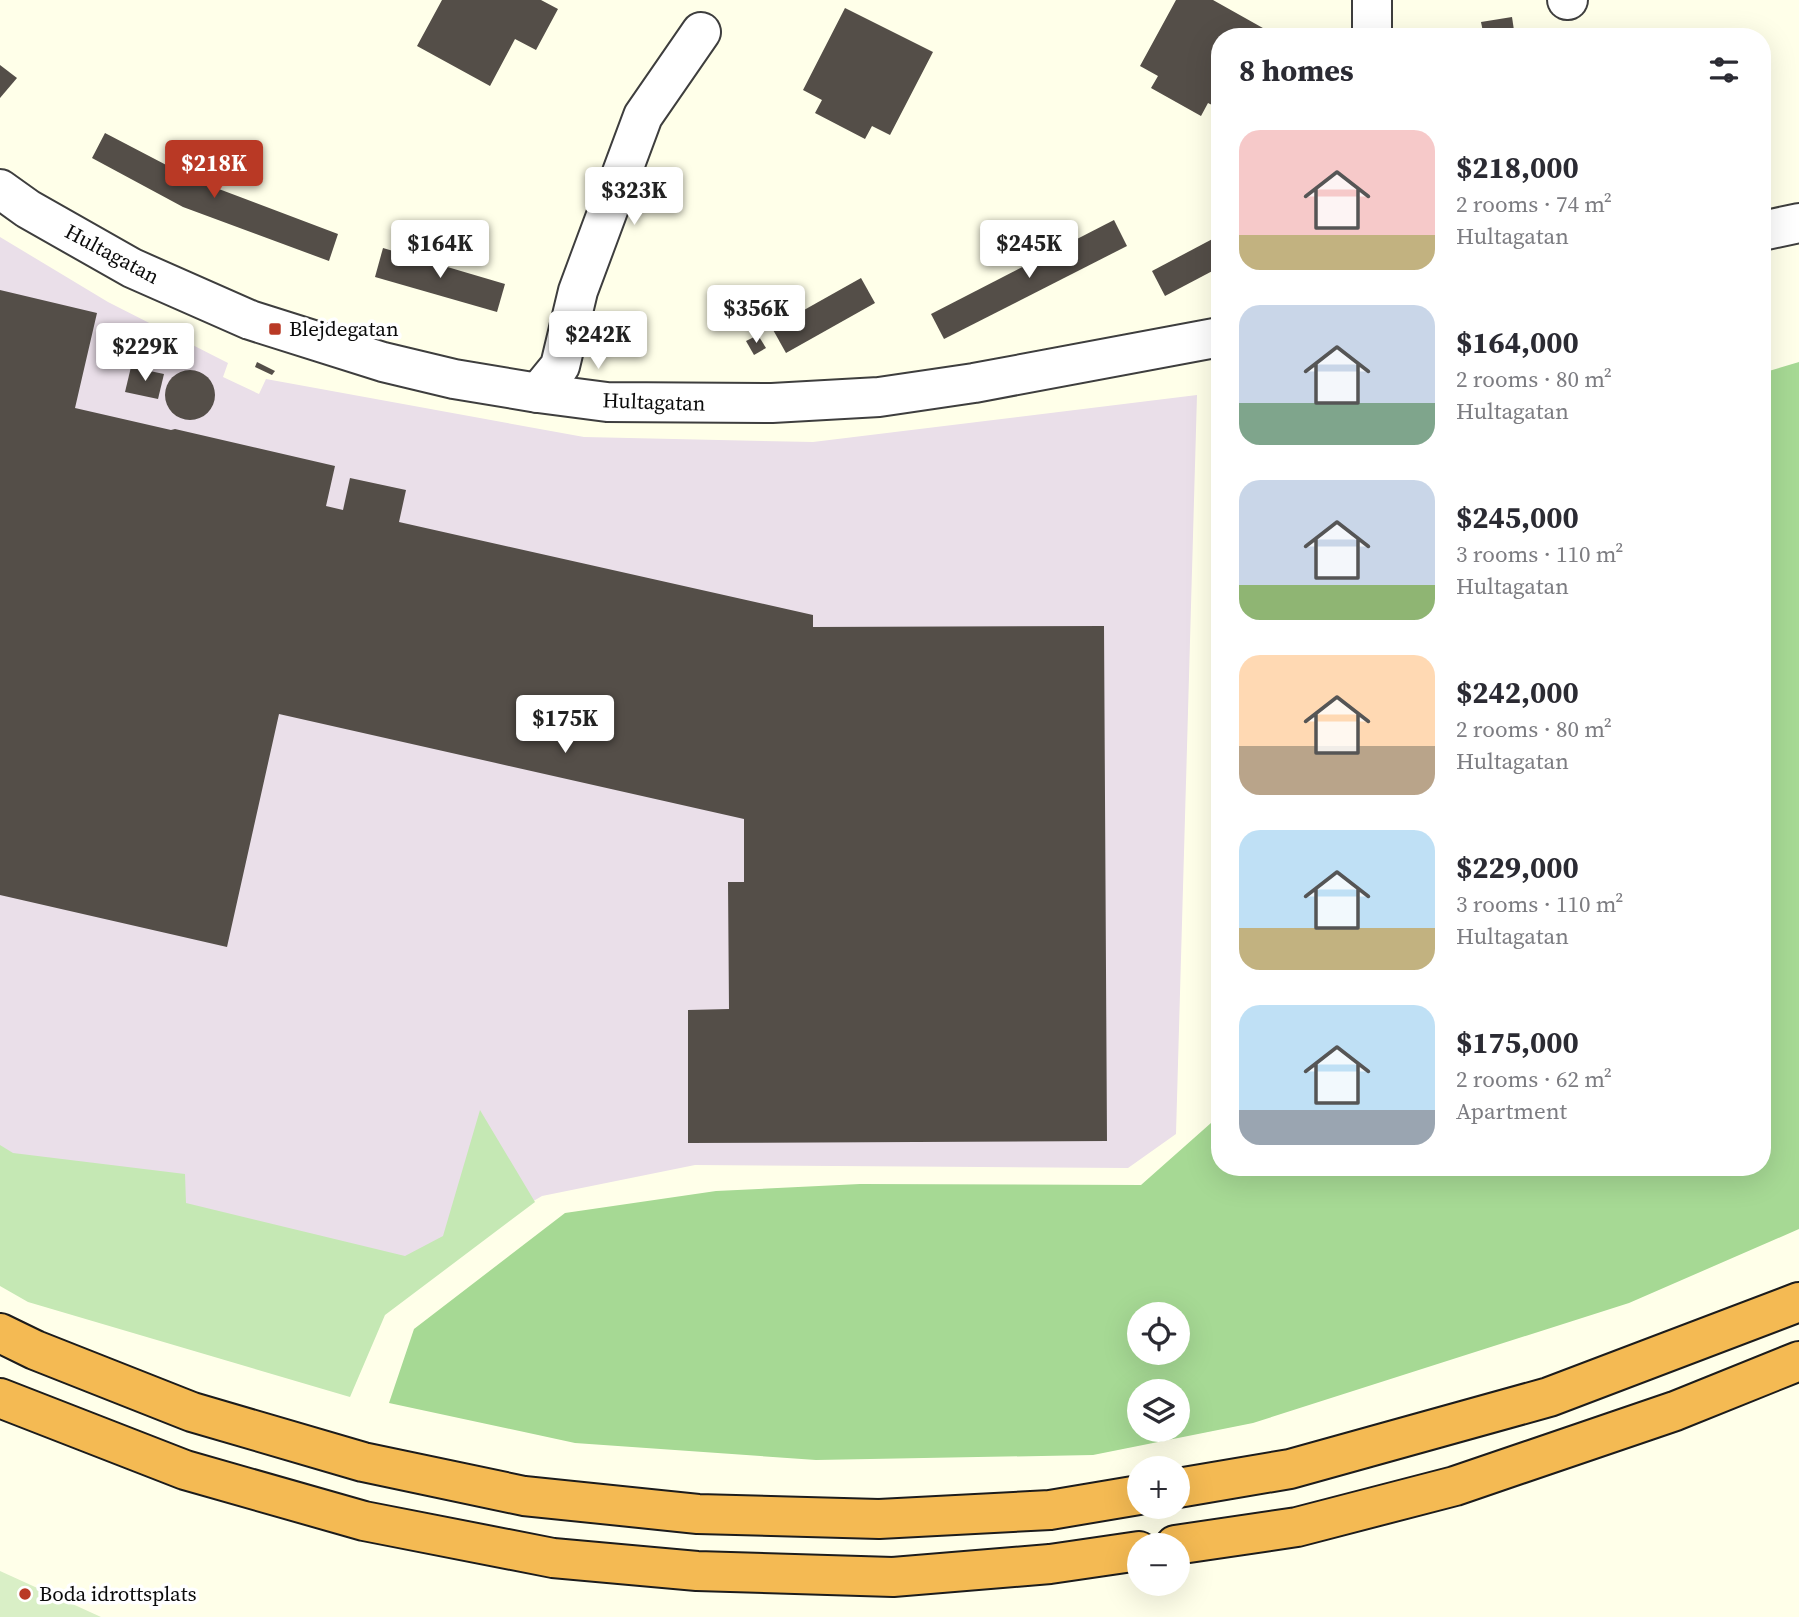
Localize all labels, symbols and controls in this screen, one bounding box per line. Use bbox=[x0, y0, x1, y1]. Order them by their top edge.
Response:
text: 8 homes bbox=[1239, 50, 1354, 91]
icon: filters bbox=[1705, 51, 1743, 89]
pin: $218K bbox=[165, 140, 263, 200]
text: $218K bbox=[181, 147, 247, 179]
text: $218,000 bbox=[1456, 147, 1579, 188]
icon: home bbox=[1295, 158, 1379, 242]
pin: $323K bbox=[585, 168, 683, 227]
text: $323K bbox=[601, 174, 667, 206]
text: 2 rooms · 74 m² bbox=[1456, 188, 1612, 220]
street label: Hultagatan bbox=[60, 217, 165, 291]
pin: $164K bbox=[391, 220, 489, 280]
pin: $245K bbox=[980, 220, 1078, 280]
text: Hultagatan bbox=[1456, 220, 1569, 252]
text: $164K bbox=[407, 227, 473, 259]
text: $245K bbox=[996, 227, 1062, 259]
pin: $356K bbox=[707, 286, 805, 345]
text: $356K bbox=[723, 292, 789, 324]
pin: $242K bbox=[549, 312, 647, 371]
place label: Blejdegatan bbox=[289, 314, 399, 343]
text: $242K bbox=[565, 318, 631, 350]
marker: Blejdegatan bbox=[267, 321, 283, 337]
text: $164,000 bbox=[1456, 322, 1579, 363]
pin: $229K bbox=[96, 324, 194, 383]
text: $229K bbox=[112, 330, 178, 362]
icon: home bbox=[1295, 333, 1379, 417]
text: 2 rooms · 80 m² bbox=[1456, 363, 1612, 395]
street label: Hultagatan bbox=[602, 385, 706, 418]
text: Hultagatan bbox=[1456, 395, 1569, 427]
text: $245,000 bbox=[1456, 497, 1579, 538]
icon: home bbox=[1295, 508, 1379, 592]
text: 3 rooms · 110 m² bbox=[1456, 538, 1623, 570]
text: Hultagatan bbox=[1456, 570, 1569, 602]
text: $242,000 bbox=[1456, 672, 1579, 713]
icon: home bbox=[1295, 683, 1379, 767]
pin: $175K bbox=[516, 696, 614, 755]
text: $175K bbox=[532, 702, 598, 734]
text: 2 rooms · 80 m² bbox=[1456, 713, 1612, 745]
text: Hultagatan bbox=[1456, 745, 1569, 777]
text: $229,000 bbox=[1456, 847, 1579, 888]
icon: home bbox=[1295, 858, 1379, 942]
text: 3 rooms · 110 m² bbox=[1456, 888, 1623, 920]
text: Hultagatan bbox=[1456, 920, 1569, 952]
text: $175,000 bbox=[1456, 1022, 1579, 1063]
icon: home bbox=[1295, 1033, 1379, 1117]
text: 2 rooms · 62 m² bbox=[1456, 1063, 1612, 1095]
text: Apartment bbox=[1456, 1095, 1567, 1127]
map controls bbox=[1127, 1302, 1190, 1596]
button: locate bbox=[1127, 1302, 1190, 1365]
button: layers bbox=[1127, 1379, 1190, 1442]
button: + bbox=[1127, 1456, 1190, 1519]
button: − bbox=[1127, 1533, 1190, 1596]
place label: Boda idrottsplats bbox=[39, 1579, 197, 1608]
marker: Boda idrottsplats bbox=[17, 1586, 33, 1602]

